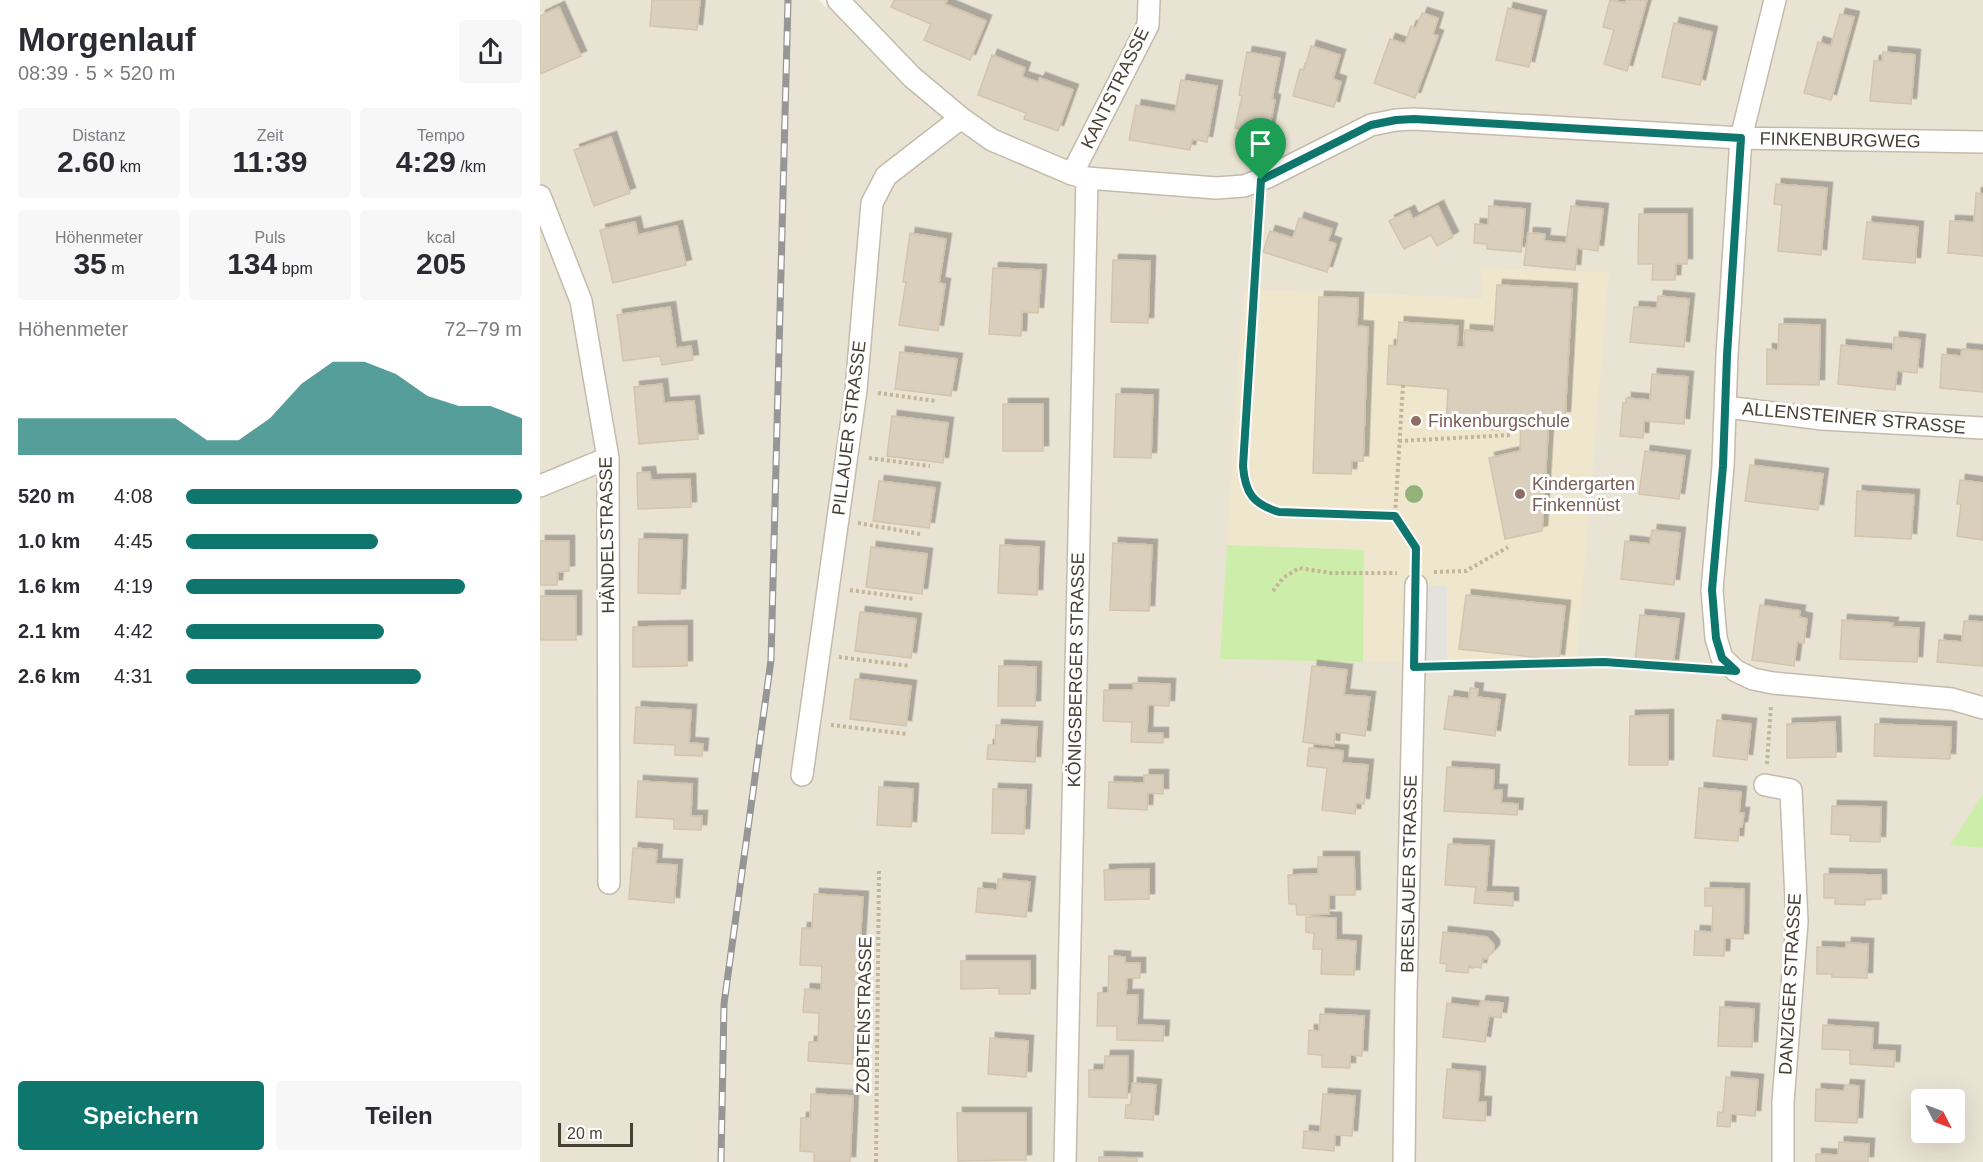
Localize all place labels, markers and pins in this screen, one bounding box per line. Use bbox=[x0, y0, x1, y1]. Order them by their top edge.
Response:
pin bbox=[1235, 118, 1286, 180]
place label: Finkenburgschule bbox=[1428, 411, 1570, 431]
marker: Finkenburgschule bbox=[1409, 414, 1423, 428]
place label: Kindergarten Finkennüst bbox=[1532, 474, 1635, 515]
marker: Kindergarten Finkennüst bbox=[1513, 487, 1527, 501]

